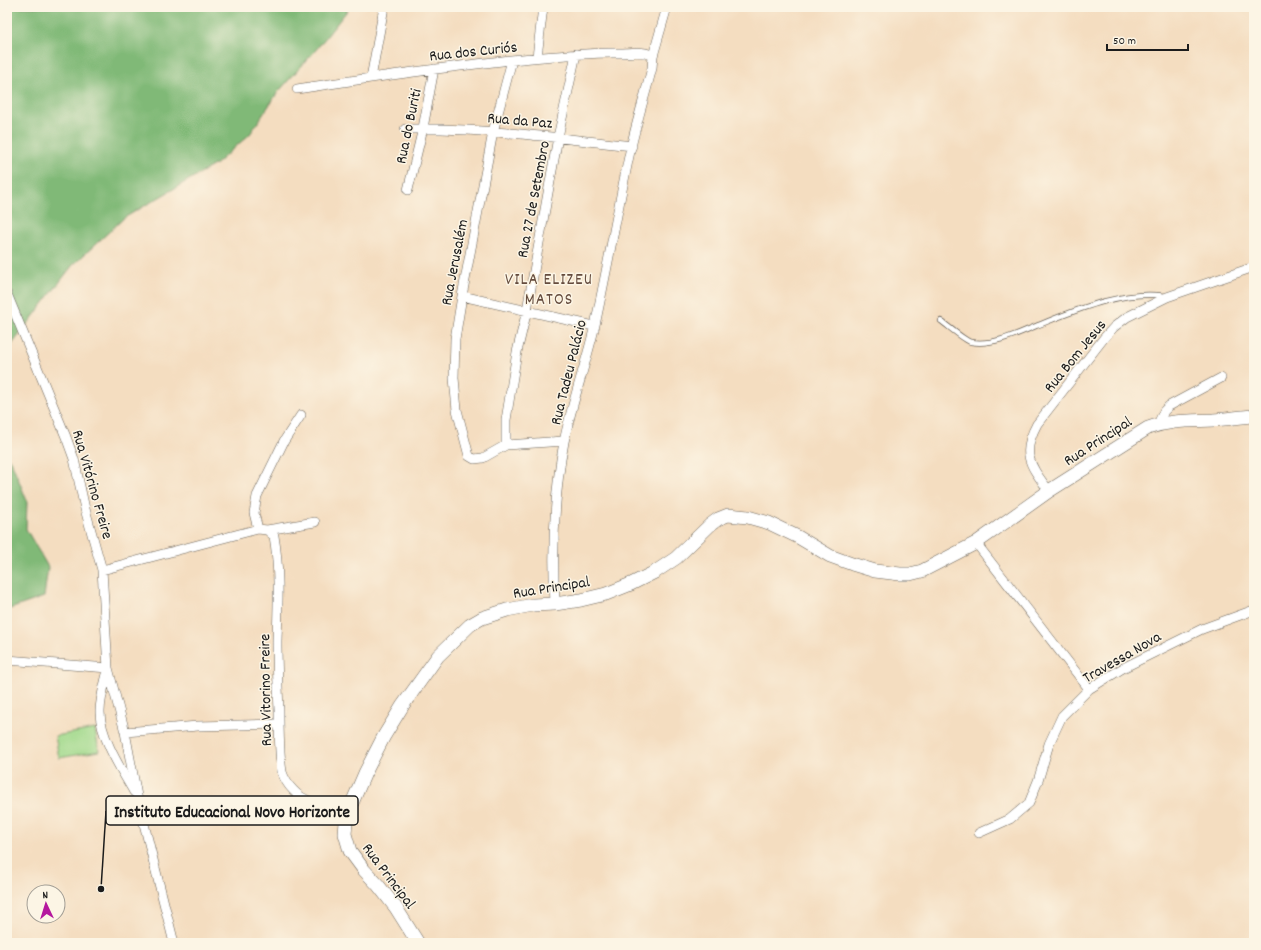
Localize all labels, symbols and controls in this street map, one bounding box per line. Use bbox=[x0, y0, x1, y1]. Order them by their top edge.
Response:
scale bar bbox=[1107, 26, 1188, 52]
text: 50 m bbox=[1113, 33, 1136, 50]
street label: Rua dos Curiós bbox=[428, 36, 519, 69]
street label: Rua do Buriti bbox=[390, 87, 429, 166]
street label: Rua da Paz bbox=[486, 107, 553, 136]
street label: Rua 27 de Setembro bbox=[512, 139, 557, 260]
street label: Rua Jerusalém bbox=[436, 217, 475, 308]
district label: VILA ELIZEU MATOS bbox=[505, 269, 593, 313]
street label: Rua Bom Jesus bbox=[1039, 315, 1113, 398]
street label: Rua Tadeu Palácio bbox=[545, 317, 594, 428]
street label: Rua Principal bbox=[1060, 411, 1137, 473]
street label: Rua Vitórino Freire bbox=[65, 427, 118, 542]
street label: Rua Principal bbox=[511, 571, 592, 606]
street label: Travessa Nova bbox=[1079, 626, 1166, 690]
street label: Rua Vitorino Freire bbox=[254, 633, 279, 746]
callout: Instituto Educacional Novo Horizonte bbox=[106, 796, 358, 825]
text: Instituto Educacional Novo Horizonte bbox=[114, 802, 350, 826]
street label: Rua Principal bbox=[356, 839, 421, 914]
north arrow bbox=[26, 884, 66, 924]
text: N bbox=[42, 888, 49, 904]

